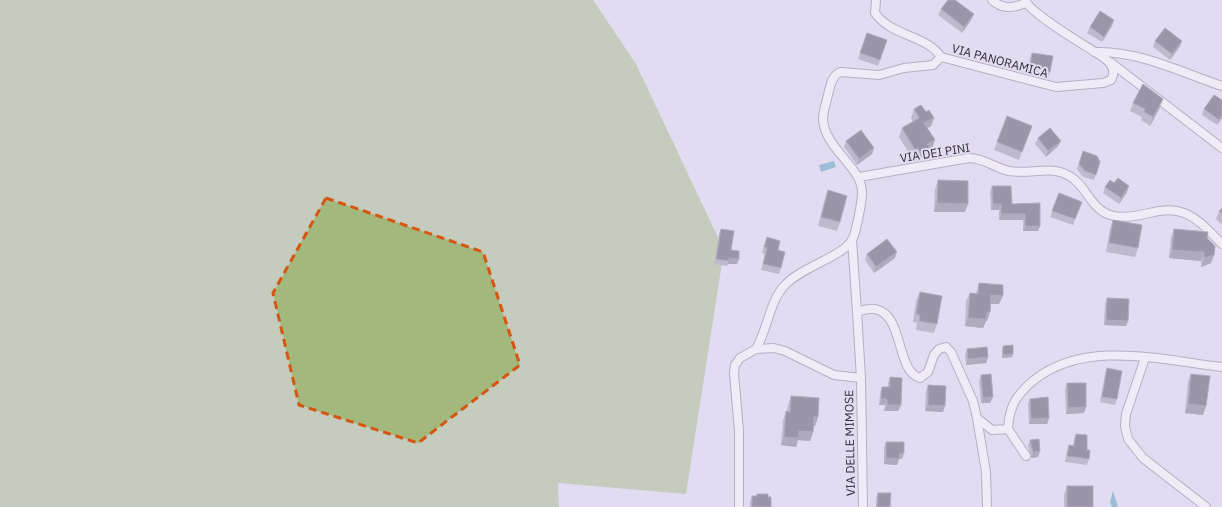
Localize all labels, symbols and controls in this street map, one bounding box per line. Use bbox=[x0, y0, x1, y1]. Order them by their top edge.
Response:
street label: VIA PANORAMICA bbox=[950, 40, 1050, 81]
street label: VIA DEI PINI bbox=[899, 140, 971, 165]
street label: VIA DELLE MIMOSE bbox=[841, 390, 858, 496]

